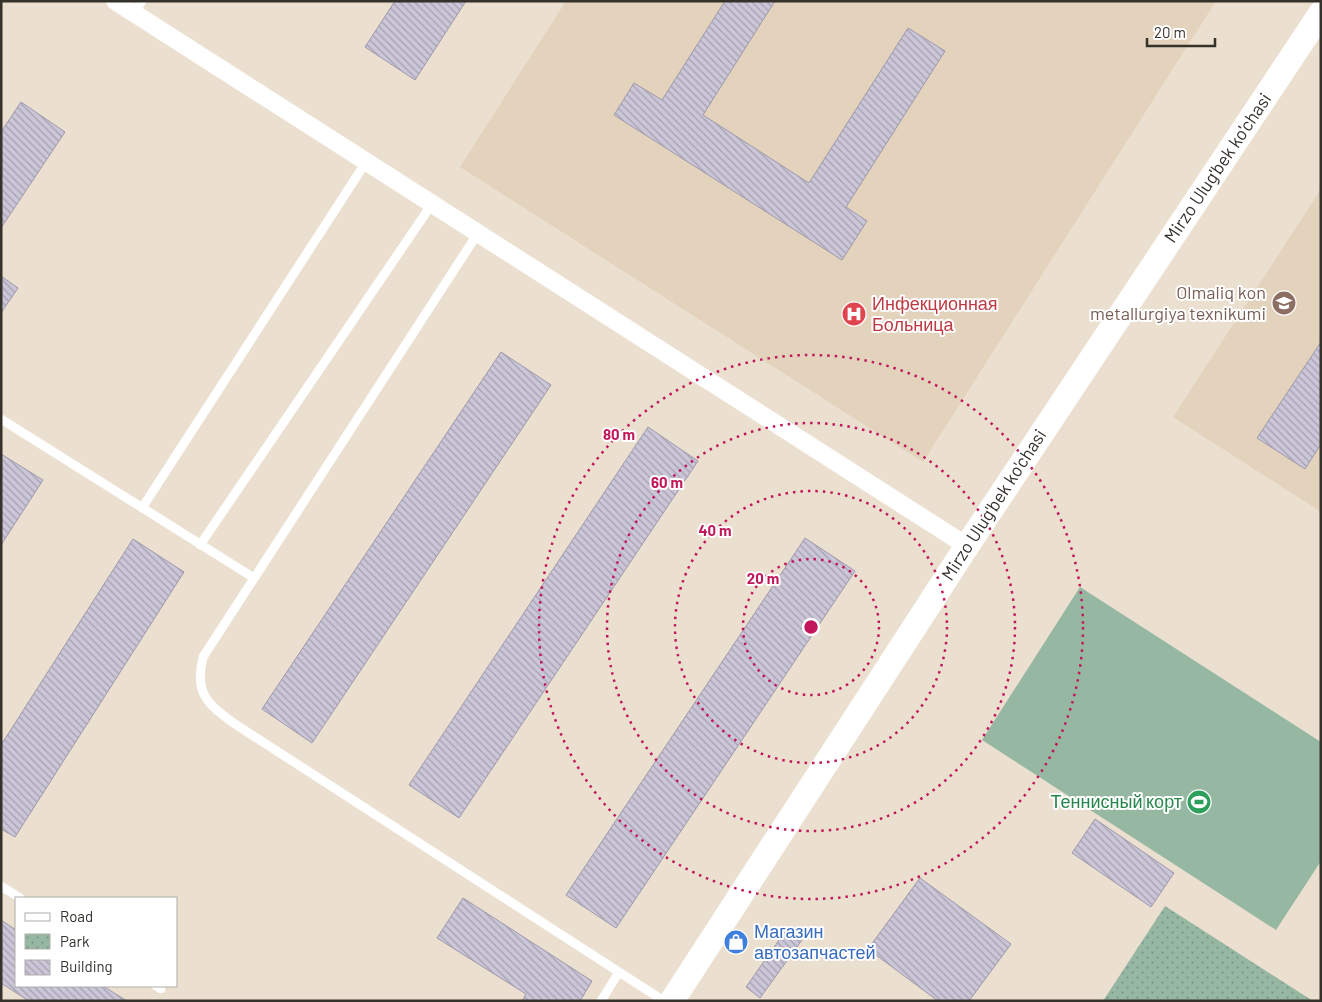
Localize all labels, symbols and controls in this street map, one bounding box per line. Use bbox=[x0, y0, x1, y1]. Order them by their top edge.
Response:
scale bar bbox=[1147, 15, 1214, 47]
text: 20 m bbox=[1154, 23, 1186, 41]
street label: Mirzo Ulug'bek ko'chasi bbox=[1159, 88, 1275, 246]
place label: Olmaliq kon metallurgiya texnikumi bbox=[1090, 281, 1266, 324]
school or university icon: Olmaliq kon metallurgiya texnikumi bbox=[1271, 290, 1297, 316]
place label: Инфекционная Больница bbox=[872, 292, 998, 335]
hospital icon: Инфекционная Больница bbox=[841, 301, 867, 327]
text: 80 m bbox=[603, 425, 635, 443]
street label: Mirzo Ulug'bek ko'chasi bbox=[936, 425, 1050, 584]
text: 60 m bbox=[651, 473, 683, 491]
text: 40 m bbox=[698, 521, 732, 539]
text: 20 m bbox=[747, 569, 779, 587]
centre of rings bbox=[802, 618, 820, 636]
sports icon: Теннисный корт bbox=[1186, 789, 1212, 815]
place label: Теннисный корт bbox=[1051, 790, 1182, 812]
legend bbox=[15, 897, 178, 987]
text: Road bbox=[60, 907, 93, 925]
place label: Магазин автозапчастей bbox=[754, 920, 876, 963]
shop icon: Магазин автозапчастей bbox=[723, 929, 749, 955]
text: Park bbox=[60, 932, 90, 950]
text: Building bbox=[60, 957, 113, 975]

